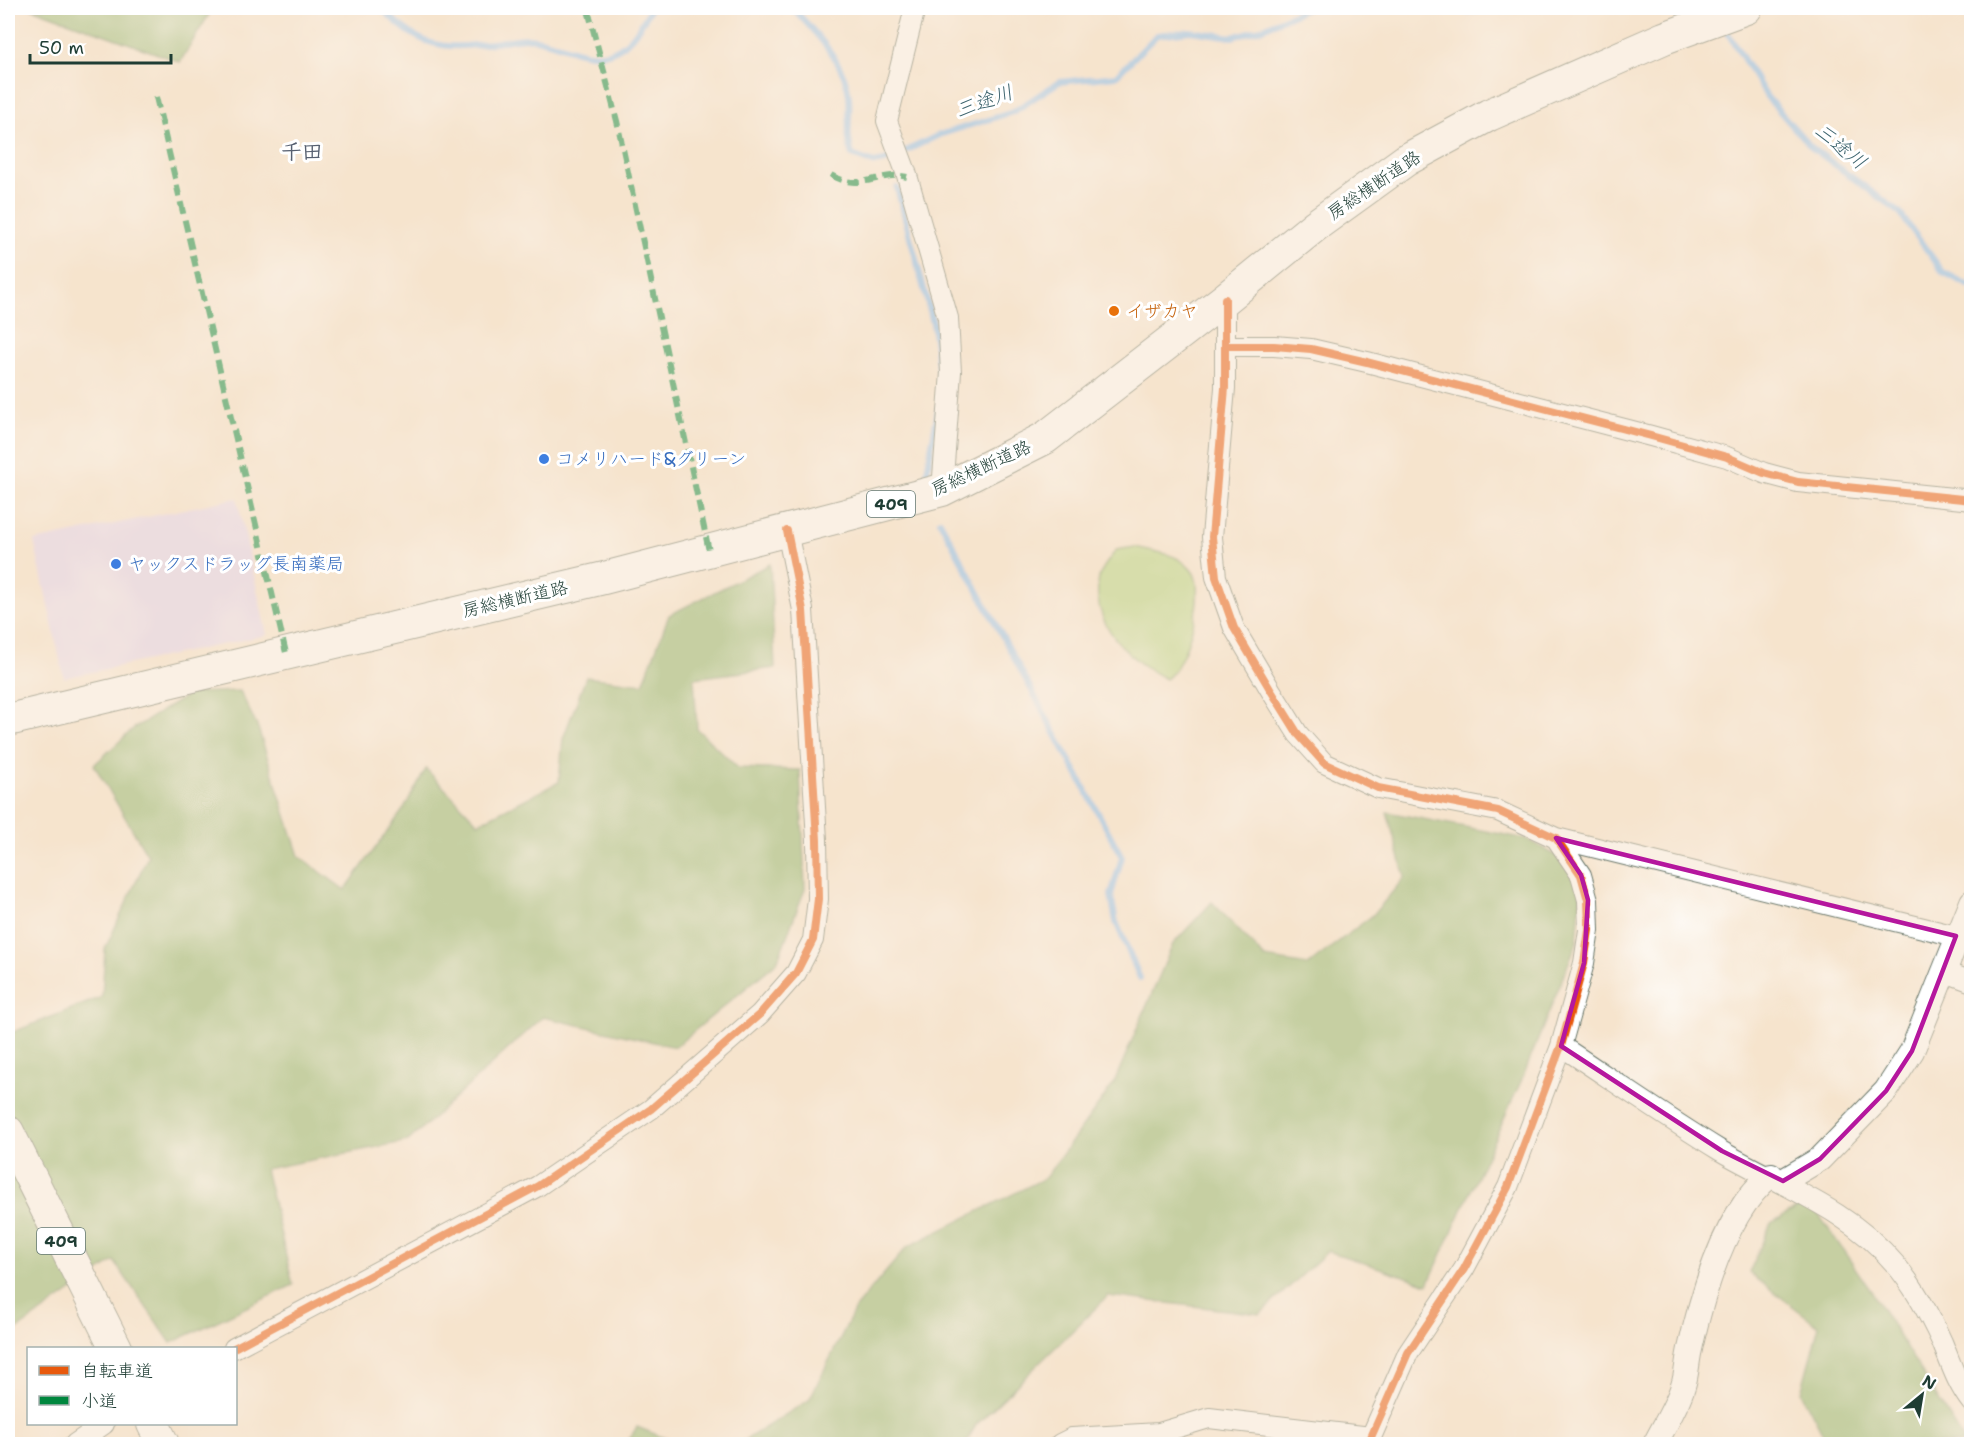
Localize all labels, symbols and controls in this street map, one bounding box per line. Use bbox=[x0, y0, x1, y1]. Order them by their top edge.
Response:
scale bar bbox=[30, 27, 171, 65]
text: 50 m bbox=[39, 36, 84, 60]
water label: 三途川 bbox=[951, 79, 1017, 123]
water label: 三途川 bbox=[1810, 117, 1872, 175]
district label: 千田 bbox=[281, 138, 323, 166]
street label: 房総横断道路 bbox=[1323, 145, 1425, 225]
place label: イザカヤ bbox=[1126, 299, 1198, 323]
marker: イザカヤ bbox=[1107, 304, 1121, 318]
street label: 房総横断道路 bbox=[927, 434, 1035, 502]
place label: コメリハード&グリーン bbox=[556, 447, 746, 471]
marker: コメリハード&グリーン bbox=[537, 452, 551, 466]
road number: 409 bbox=[867, 491, 915, 517]
place label: ヤックスドラッグ長南薬局 bbox=[128, 552, 344, 576]
marker: ヤックスドラッグ長南薬局 bbox=[109, 557, 123, 571]
street label: 房総横断道路 bbox=[460, 575, 570, 623]
road number: 409 bbox=[37, 1228, 85, 1254]
legend bbox=[27, 1347, 237, 1425]
text: 自転車道 bbox=[81, 1359, 153, 1383]
north arrow bbox=[1892, 1365, 1952, 1425]
text: N bbox=[1919, 1370, 1940, 1395]
text: 小道 bbox=[81, 1389, 117, 1413]

